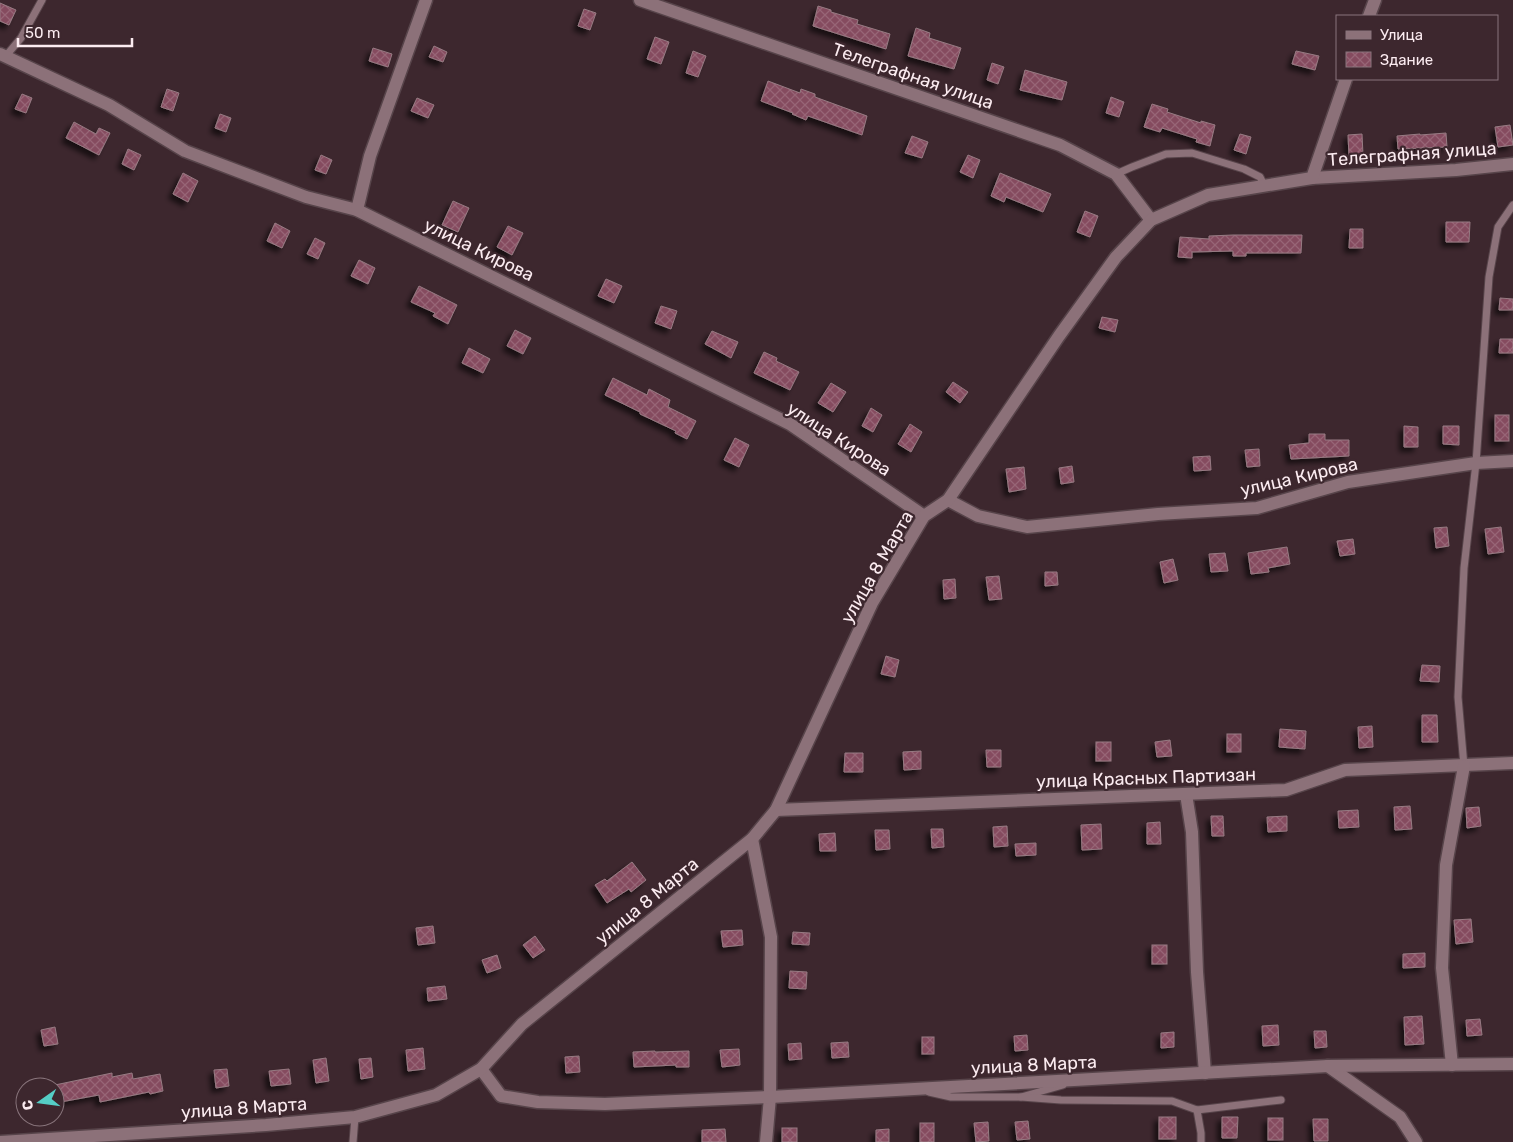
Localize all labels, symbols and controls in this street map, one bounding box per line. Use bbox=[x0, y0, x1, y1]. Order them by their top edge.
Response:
scale bar bbox=[18, 15, 131, 47]
legend bbox=[1336, 15, 1498, 80]
text: 50 m bbox=[25, 24, 60, 42]
text: Улица bbox=[1380, 26, 1423, 44]
street label: Телеграфная улица bbox=[829, 38, 997, 114]
text: Здание bbox=[1380, 51, 1433, 69]
street label: Телеграфная улица bbox=[1327, 137, 1497, 171]
street label: улица Кирова bbox=[420, 214, 538, 286]
street label: улица Кирова bbox=[783, 397, 895, 481]
street label: улица Кирова bbox=[1238, 453, 1360, 501]
street label: улица 8 Марта bbox=[836, 507, 918, 627]
street label: улица Красных Партизан bbox=[1036, 763, 1256, 793]
street label: улица 8 Марта bbox=[591, 853, 703, 949]
street label: улица 8 Марта bbox=[970, 1051, 1098, 1079]
north arrow bbox=[15, 1077, 65, 1127]
street label: улица 8 Марта bbox=[180, 1093, 308, 1123]
text: С bbox=[18, 1098, 37, 1112]

